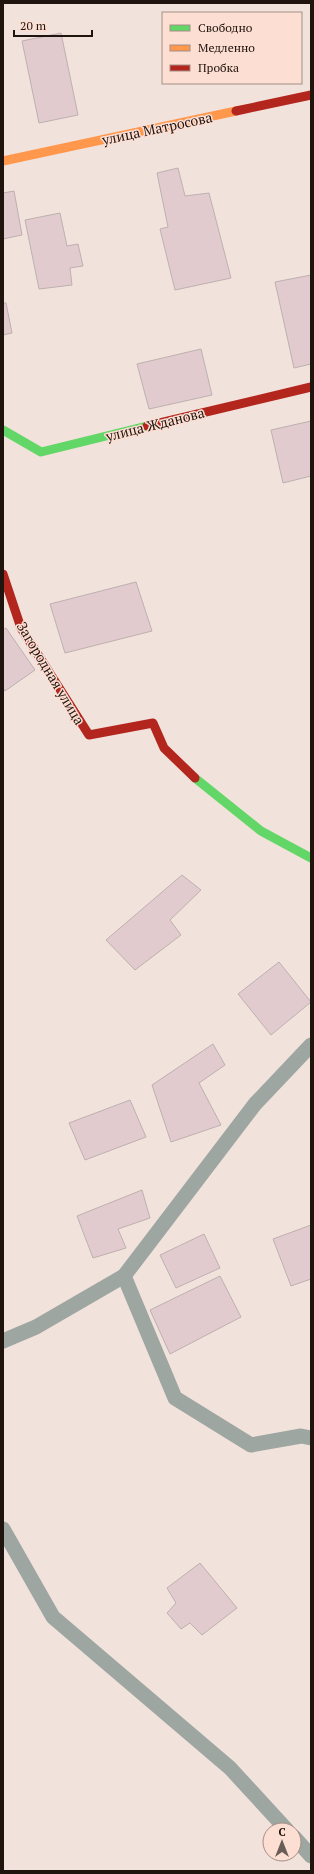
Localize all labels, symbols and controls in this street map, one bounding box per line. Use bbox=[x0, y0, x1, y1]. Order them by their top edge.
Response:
scale bar bbox=[14, 12, 92, 38]
legend bbox=[162, 12, 302, 84]
text: 20 m bbox=[20, 18, 47, 33]
text: Свободно bbox=[198, 20, 253, 35]
text: Медленно bbox=[198, 40, 255, 55]
text: Пробка bbox=[198, 60, 239, 75]
street label: улица Матросова bbox=[99, 107, 214, 149]
street label: улица Жданова bbox=[103, 403, 206, 446]
street label: Загородная улица bbox=[13, 618, 89, 728]
north arrow bbox=[262, 1822, 302, 1862]
text: С bbox=[278, 1825, 286, 1839]

